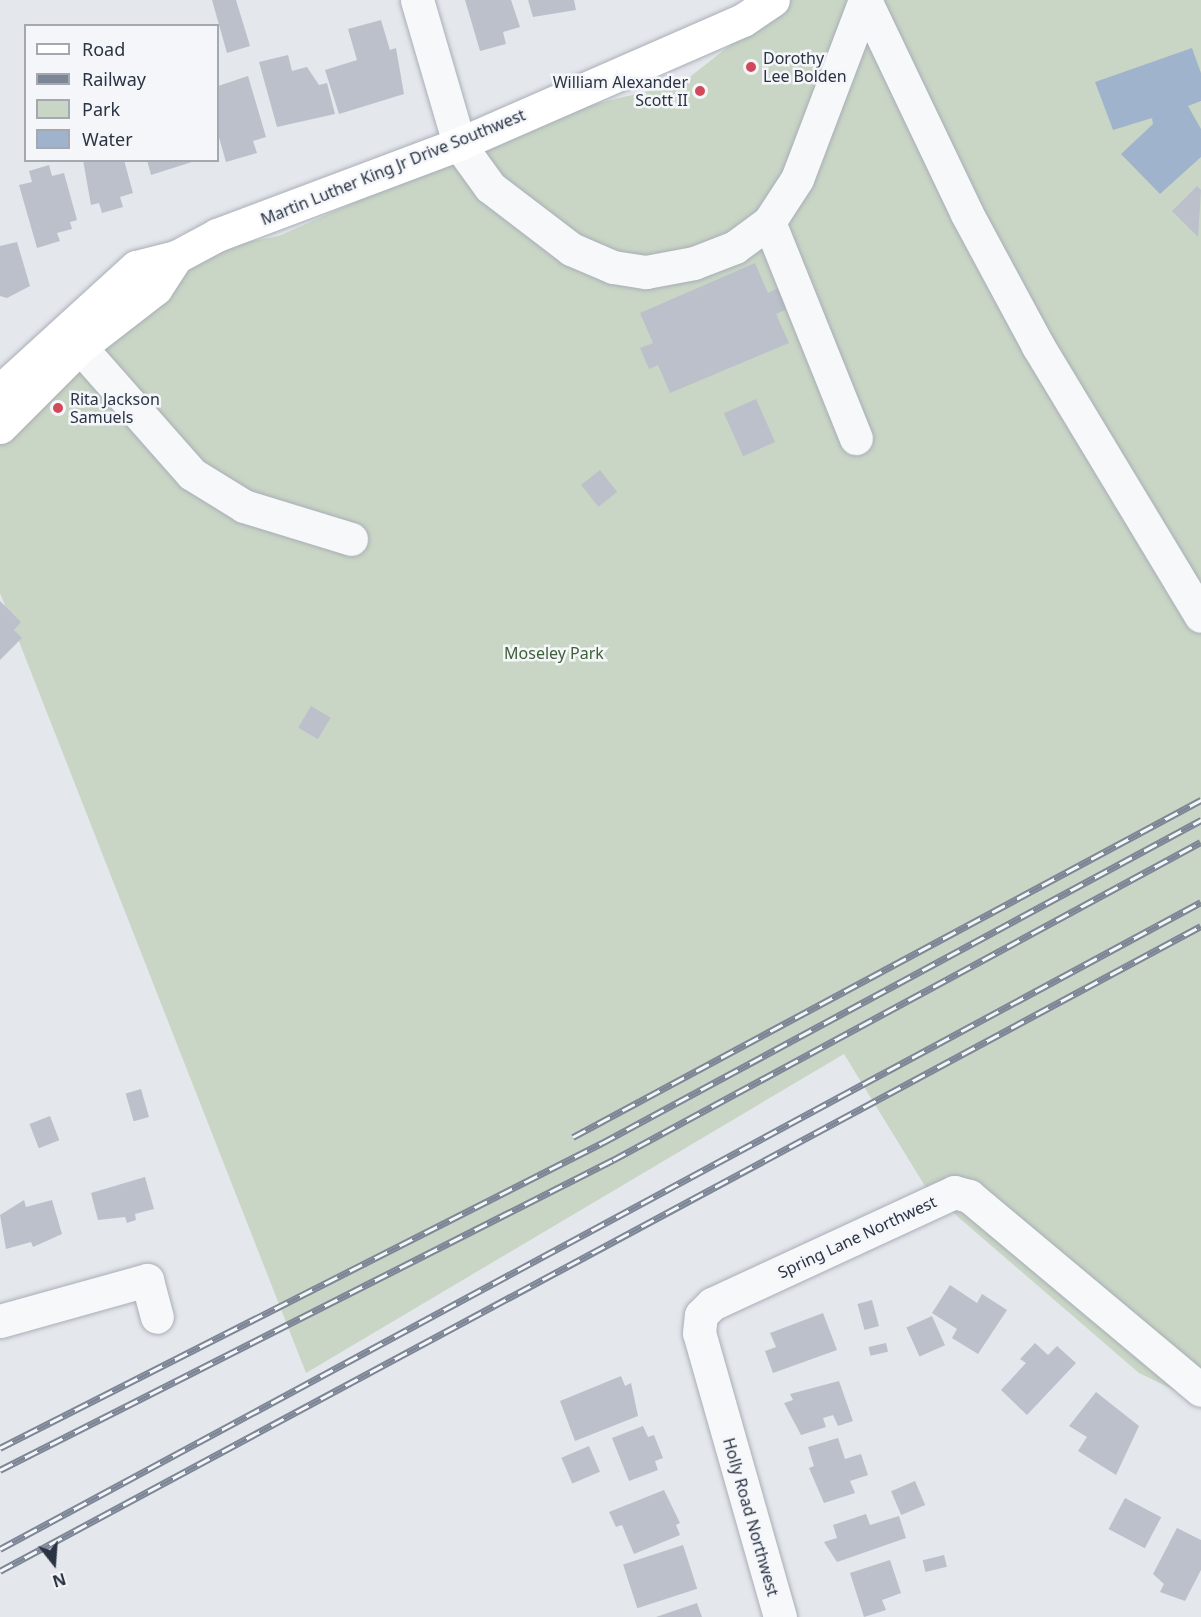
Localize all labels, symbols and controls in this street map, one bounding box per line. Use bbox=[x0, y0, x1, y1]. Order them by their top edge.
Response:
legend bbox=[24, 24, 219, 162]
text: Road bbox=[82, 37, 125, 61]
place label: Dorothy Lee Bolden bbox=[763, 48, 847, 86]
marker: Dorothy Lee Bolden bbox=[744, 60, 758, 74]
text: Railway bbox=[82, 67, 146, 91]
place label: William Alexander Scott II bbox=[553, 72, 688, 110]
marker: William Alexander Scott II bbox=[693, 84, 707, 98]
text: Park bbox=[82, 97, 120, 121]
street label: Martin Luther King Jr Drive Southwest bbox=[258, 105, 528, 229]
text: Water bbox=[82, 127, 133, 151]
place label: Rita Jackson Samuels bbox=[70, 389, 160, 427]
marker: Rita Jackson Samuels bbox=[51, 401, 65, 415]
park label: Moseley Park bbox=[504, 643, 604, 663]
street label: Spring Lane Northwest bbox=[775, 1192, 939, 1282]
street label: Holly Road Northwest bbox=[719, 1436, 783, 1598]
north arrow bbox=[24, 1533, 84, 1593]
text: N bbox=[50, 1568, 69, 1593]

